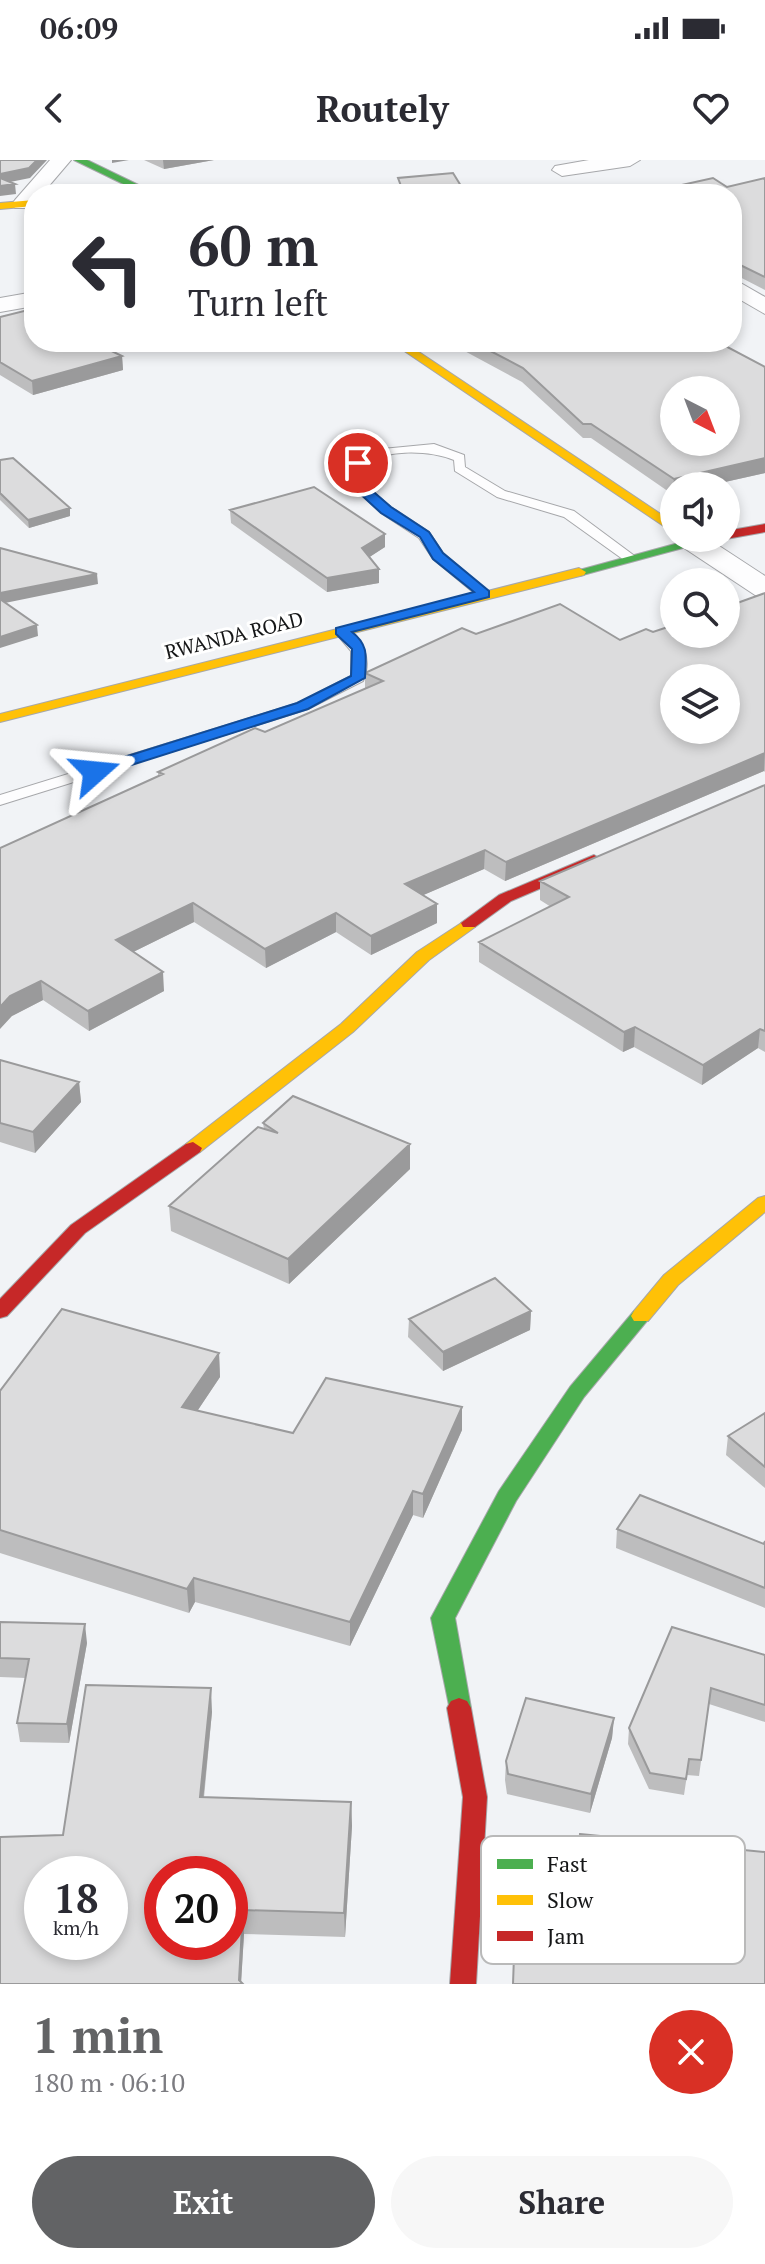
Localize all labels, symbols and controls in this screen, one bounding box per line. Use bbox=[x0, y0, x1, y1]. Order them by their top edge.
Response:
text: 06:09 bbox=[40, 8, 118, 48]
text: Routely bbox=[316, 85, 449, 132]
icon: back bbox=[32, 86, 76, 130]
icon: heart bbox=[689, 86, 733, 130]
text: 60 m bbox=[188, 208, 318, 282]
icon: left bbox=[56, 216, 160, 320]
text: Turn left bbox=[188, 279, 328, 326]
north arrow bbox=[660, 376, 740, 456]
map controls bbox=[660, 376, 740, 744]
pin bbox=[324, 429, 392, 497]
icon: arrive bbox=[336, 441, 380, 485]
button: sound bbox=[660, 472, 740, 552]
button: search bbox=[660, 568, 740, 648]
street label: RWANDA ROAD bbox=[162, 605, 306, 665]
button: layers bbox=[660, 664, 740, 744]
position arrow bbox=[53, 730, 137, 814]
legend bbox=[481, 1836, 745, 1964]
text: Fast bbox=[547, 1849, 588, 1878]
speed limit sign: 20 bbox=[144, 1856, 248, 1960]
text: 18 bbox=[53, 1871, 99, 1924]
text: Slow bbox=[547, 1885, 594, 1914]
text: km/h bbox=[53, 1914, 99, 1941]
text: Jam bbox=[547, 1921, 585, 1950]
text: 1 min bbox=[32, 2003, 163, 2067]
button: close bbox=[649, 2010, 733, 2094]
text: 180 m · 06:10 bbox=[32, 2065, 185, 2099]
button: Exit bbox=[32, 2156, 375, 2248]
button: Share bbox=[391, 2156, 733, 2248]

